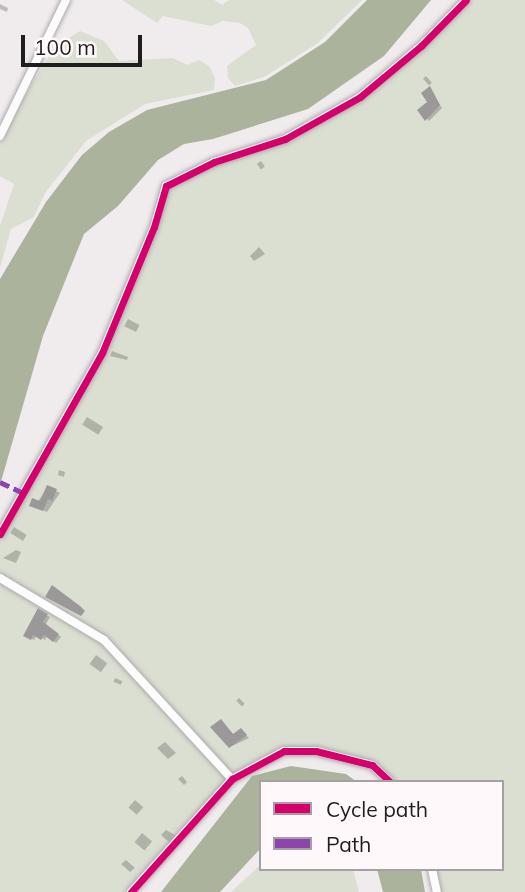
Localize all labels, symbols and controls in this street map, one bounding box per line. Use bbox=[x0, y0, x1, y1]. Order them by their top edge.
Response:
scale bar bbox=[24, 21, 145, 65]
text: 100 m bbox=[34, 34, 96, 60]
legend bbox=[259, 780, 504, 871]
text: Cycle path bbox=[326, 796, 428, 822]
text: Path bbox=[326, 831, 371, 857]

